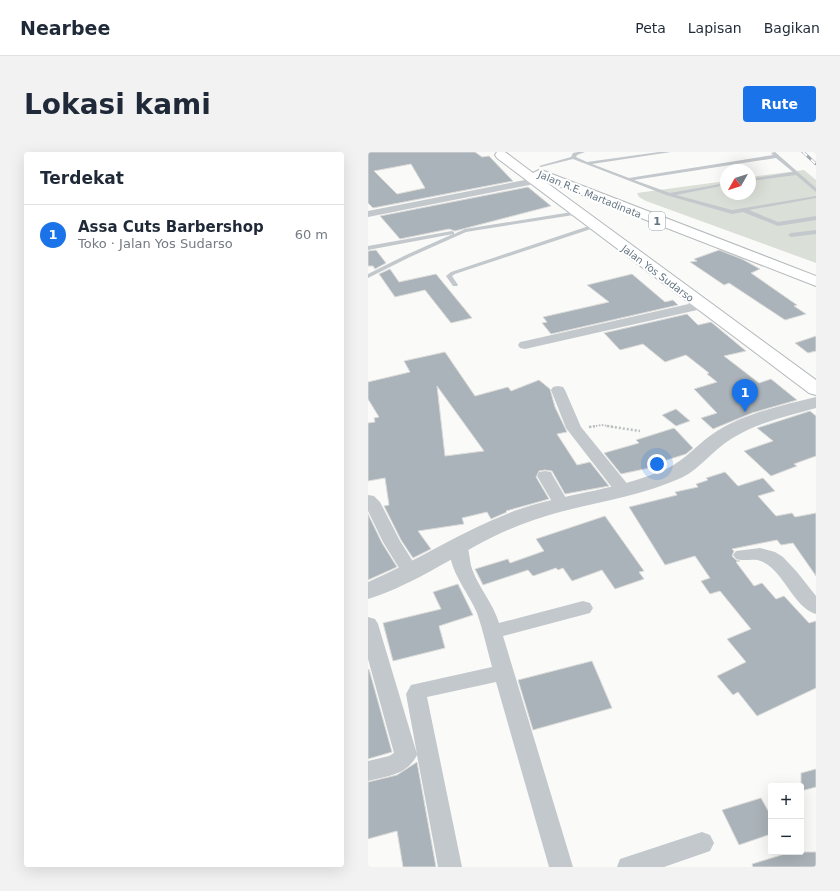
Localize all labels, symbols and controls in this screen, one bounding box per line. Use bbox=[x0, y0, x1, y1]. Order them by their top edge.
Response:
text: Nearbee bbox=[20, 17, 110, 39]
text: Peta bbox=[635, 20, 666, 36]
text: Lapisan bbox=[688, 20, 742, 36]
text: Bagikan bbox=[764, 20, 820, 36]
button: Rute bbox=[743, 86, 816, 122]
text: Lokasi kami bbox=[24, 88, 211, 121]
north arrow bbox=[720, 164, 756, 200]
text: Terdekat bbox=[40, 168, 124, 188]
street label: Jalan R.E. Martadinata bbox=[536, 168, 643, 220]
road number: 1 bbox=[649, 212, 665, 230]
text: Assa Cuts Barbershop bbox=[78, 218, 264, 236]
text: 1 bbox=[48, 227, 58, 242]
text: 60 m bbox=[295, 227, 328, 242]
text: Toko · Jalan Yos Sudarso bbox=[78, 236, 233, 251]
street label: Jalan Yos Sudarso bbox=[619, 242, 696, 304]
pin: 1 bbox=[732, 379, 758, 412]
your location bbox=[647, 454, 667, 474]
map controls bbox=[768, 783, 804, 855]
button: + bbox=[768, 783, 804, 819]
button: − bbox=[768, 819, 804, 855]

